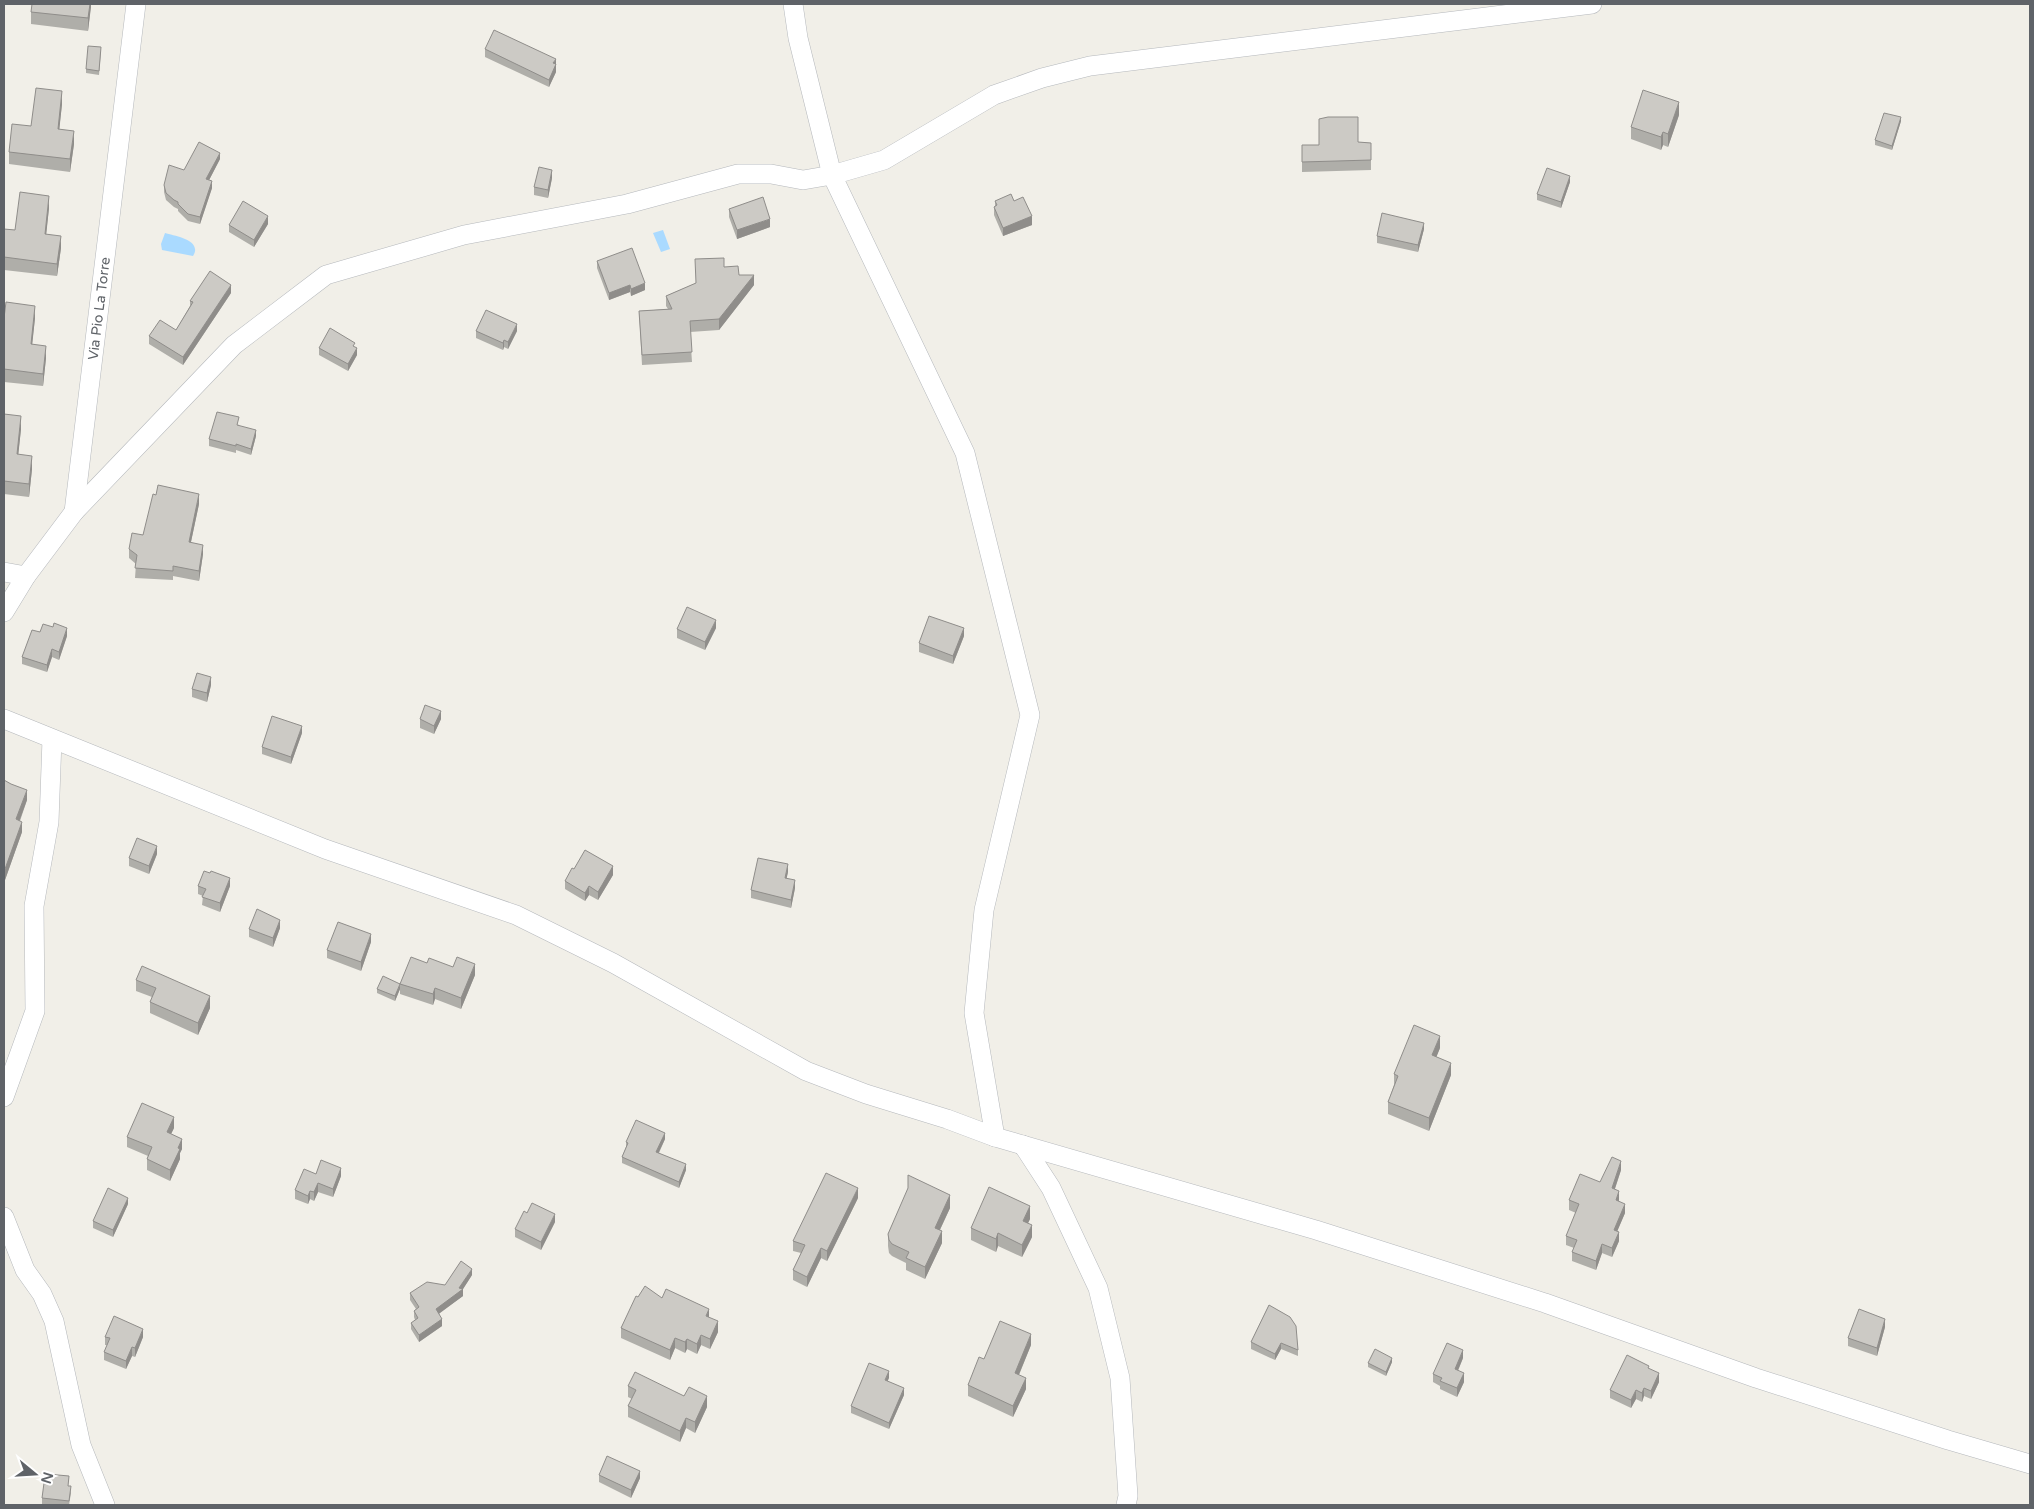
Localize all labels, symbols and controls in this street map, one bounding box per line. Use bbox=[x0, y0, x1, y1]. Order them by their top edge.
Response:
street label: Via Pio La Torre bbox=[85, 256, 114, 361]
north arrow bbox=[10, 1449, 60, 1499]
text: N bbox=[37, 1470, 57, 1486]

